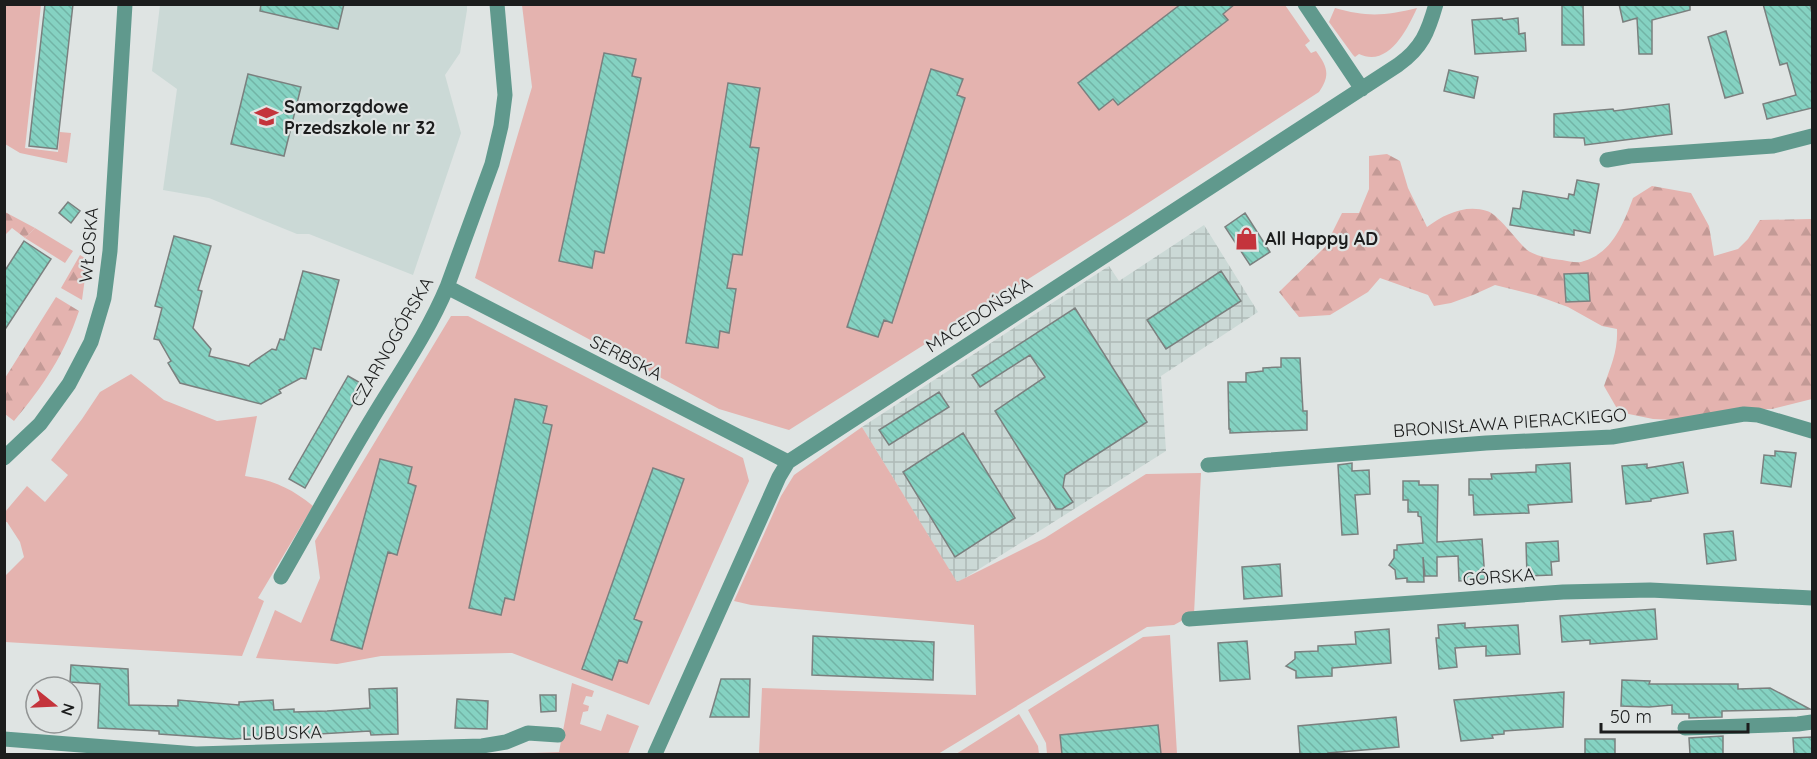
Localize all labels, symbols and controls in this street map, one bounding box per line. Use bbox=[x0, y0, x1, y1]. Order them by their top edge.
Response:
place label: Samorządowe Przedszkole nr 32 bbox=[284, 95, 435, 139]
school or university icon: Samorządowe Przedszkole nr 32 bbox=[253, 104, 279, 130]
street label: WŁOSKA bbox=[74, 206, 103, 284]
shop icon: All Happy AD bbox=[1234, 226, 1260, 252]
place label: All Happy AD bbox=[1265, 227, 1378, 250]
street label: MACEDOŃSKA bbox=[921, 271, 1037, 357]
street label: CZARNOGÓRSKA bbox=[345, 272, 438, 411]
street label: SERBSKA bbox=[586, 330, 667, 386]
street label: BRONISŁAWA PIERACKIEGO bbox=[1392, 403, 1628, 442]
street label: GÓRSKA bbox=[1462, 562, 1536, 590]
north arrow bbox=[24, 675, 84, 735]
scale bar bbox=[1601, 696, 1748, 734]
text: N bbox=[57, 701, 80, 718]
text: 50 m bbox=[1610, 705, 1652, 728]
street label: LUBUSKA bbox=[242, 720, 323, 745]

